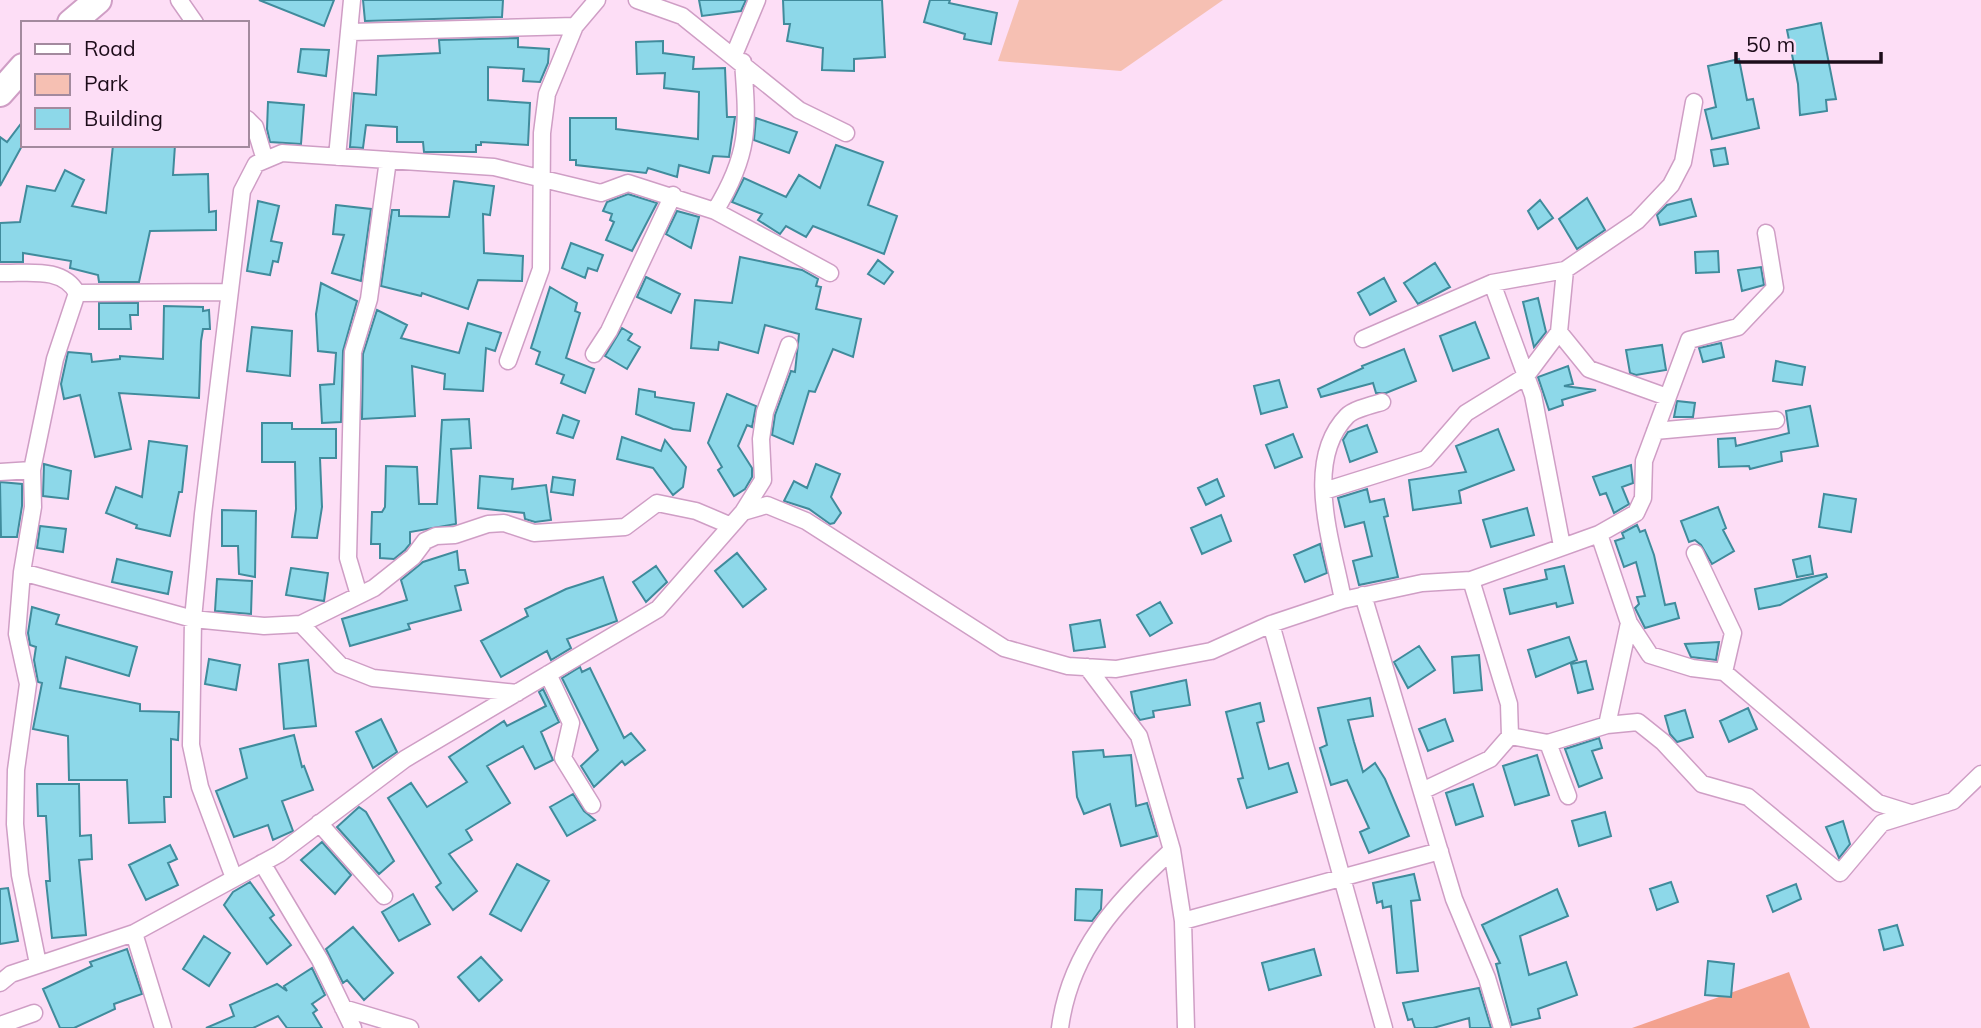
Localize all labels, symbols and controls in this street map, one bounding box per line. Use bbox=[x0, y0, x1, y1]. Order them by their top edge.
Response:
legend bbox=[21, 21, 248, 147]
scale bar bbox=[1736, 21, 1881, 65]
text: 50 m bbox=[1746, 31, 1795, 57]
text: Road bbox=[84, 35, 135, 61]
text: Park bbox=[84, 70, 128, 96]
text: Building bbox=[84, 105, 163, 131]

